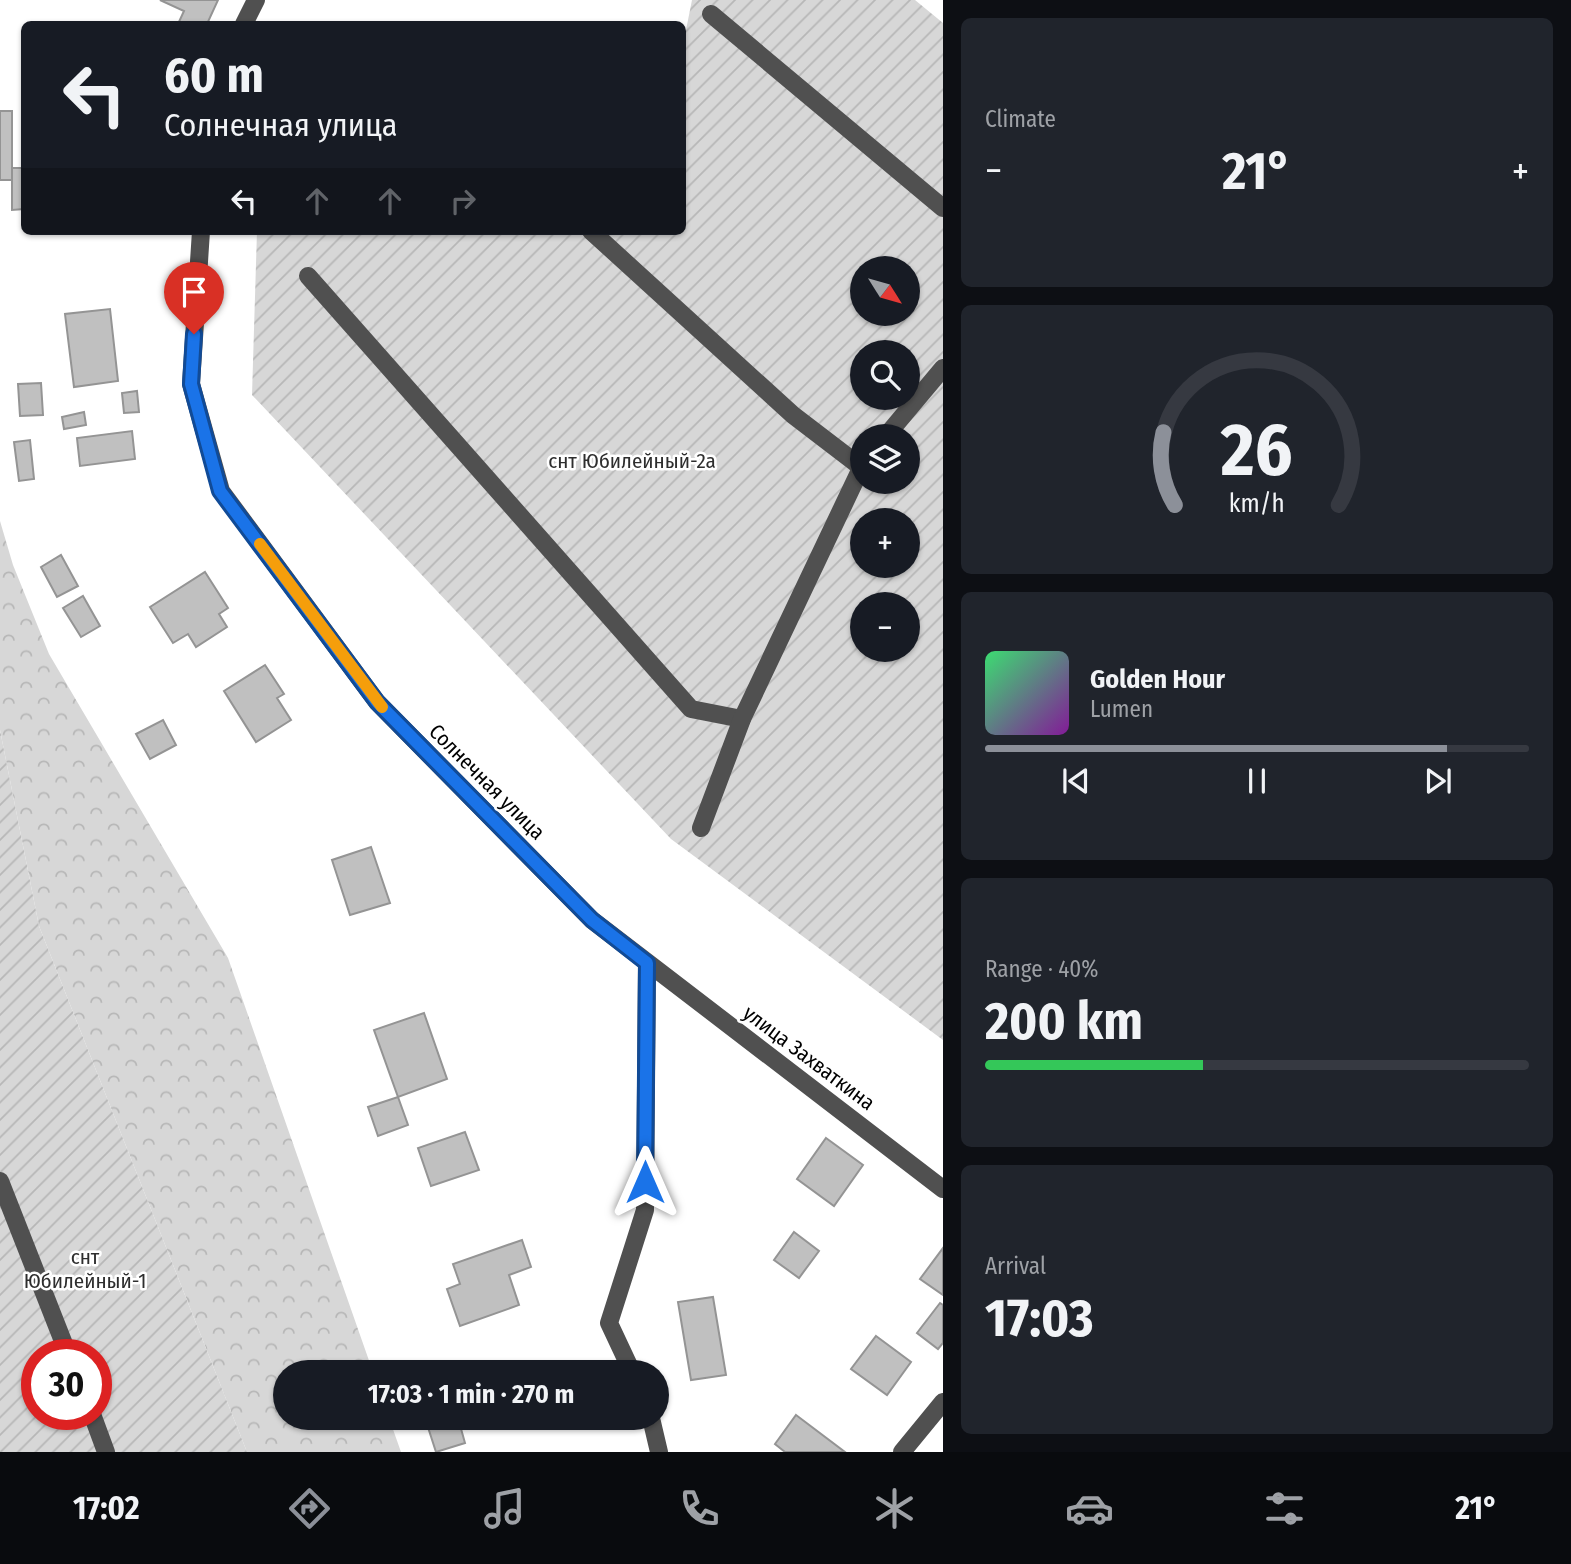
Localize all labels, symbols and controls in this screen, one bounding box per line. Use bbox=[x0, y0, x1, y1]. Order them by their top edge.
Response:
text: 60 m bbox=[164, 46, 264, 105]
icon: left bbox=[49, 49, 140, 140]
text: Climate bbox=[985, 105, 1056, 133]
text: Солнечная улица bbox=[164, 106, 398, 144]
text: 21° bbox=[1222, 140, 1292, 203]
text: − bbox=[985, 148, 1002, 194]
text: + bbox=[1512, 148, 1529, 194]
icon: left bbox=[225, 182, 263, 220]
icon: ahead bbox=[298, 182, 336, 220]
icon: ahead bbox=[371, 182, 409, 220]
icon: right bbox=[444, 182, 482, 220]
north arrow bbox=[850, 256, 920, 326]
map controls bbox=[850, 256, 920, 662]
pin bbox=[164, 262, 224, 334]
icon: arrive bbox=[175, 273, 213, 311]
button: search bbox=[850, 340, 920, 410]
text: 26 bbox=[1220, 408, 1293, 495]
button: layers bbox=[850, 424, 920, 494]
park label: снт Юбилейный-2а bbox=[548, 448, 716, 474]
text: km/h bbox=[1229, 489, 1285, 519]
button: + bbox=[850, 508, 920, 578]
button: − bbox=[850, 592, 920, 662]
text: Golden Hour bbox=[1090, 664, 1225, 695]
text: Lumen bbox=[1090, 695, 1153, 723]
street label: Солнечная улица bbox=[424, 719, 550, 845]
icon: previous bbox=[1057, 762, 1095, 800]
icon: pause bbox=[1238, 762, 1276, 800]
icon: next bbox=[1419, 762, 1457, 800]
text: Range · 40% bbox=[985, 955, 1099, 983]
text: 200 km bbox=[985, 990, 1143, 1053]
street label: улица Захваткина bbox=[738, 1000, 880, 1116]
position arrow bbox=[608, 1145, 682, 1219]
park label: снт Юбилейный-1 bbox=[24, 1244, 146, 1294]
text: Arrival bbox=[985, 1252, 1046, 1280]
text: 17:03 bbox=[985, 1287, 1094, 1350]
speed limit sign: 30 bbox=[21, 1339, 112, 1430]
text: 17:03 · 1 min · 270 m bbox=[368, 1379, 574, 1410]
icon: directions bbox=[285, 1484, 334, 1533]
icon: music bbox=[480, 1484, 529, 1533]
icon: phone bbox=[675, 1484, 724, 1533]
icon: climate bbox=[870, 1484, 919, 1533]
icon: car bbox=[1065, 1484, 1114, 1533]
icon: filters bbox=[1260, 1484, 1309, 1533]
text: 17:02 bbox=[73, 1489, 139, 1527]
text: 21° bbox=[1455, 1489, 1498, 1527]

